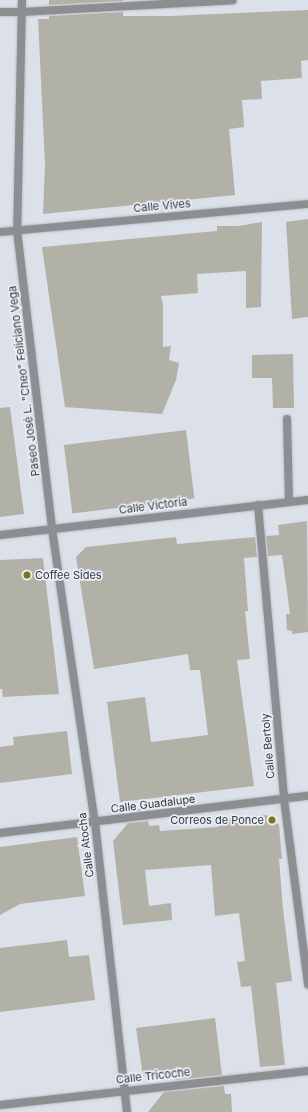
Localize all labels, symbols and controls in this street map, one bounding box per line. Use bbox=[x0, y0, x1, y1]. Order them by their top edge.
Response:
street label: Calle Vives bbox=[133, 197, 191, 215]
street label: Paseo José L. "Cheo" Feliciano Vega bbox=[6, 285, 42, 477]
street label: Calle Victoria bbox=[118, 495, 188, 517]
place label: Coffee Sides bbox=[35, 568, 102, 582]
marker: Coffee Sides bbox=[22, 570, 32, 580]
street label: Calle Bertoly bbox=[259, 713, 277, 779]
street label: Calle Guadalupe bbox=[110, 792, 196, 816]
street label: Calle Atocha bbox=[75, 812, 97, 878]
place label: Correos de Ponce bbox=[170, 813, 264, 827]
marker: Correos de Ponce bbox=[267, 815, 277, 825]
street label: Calle Tricoche bbox=[115, 1066, 191, 1086]

